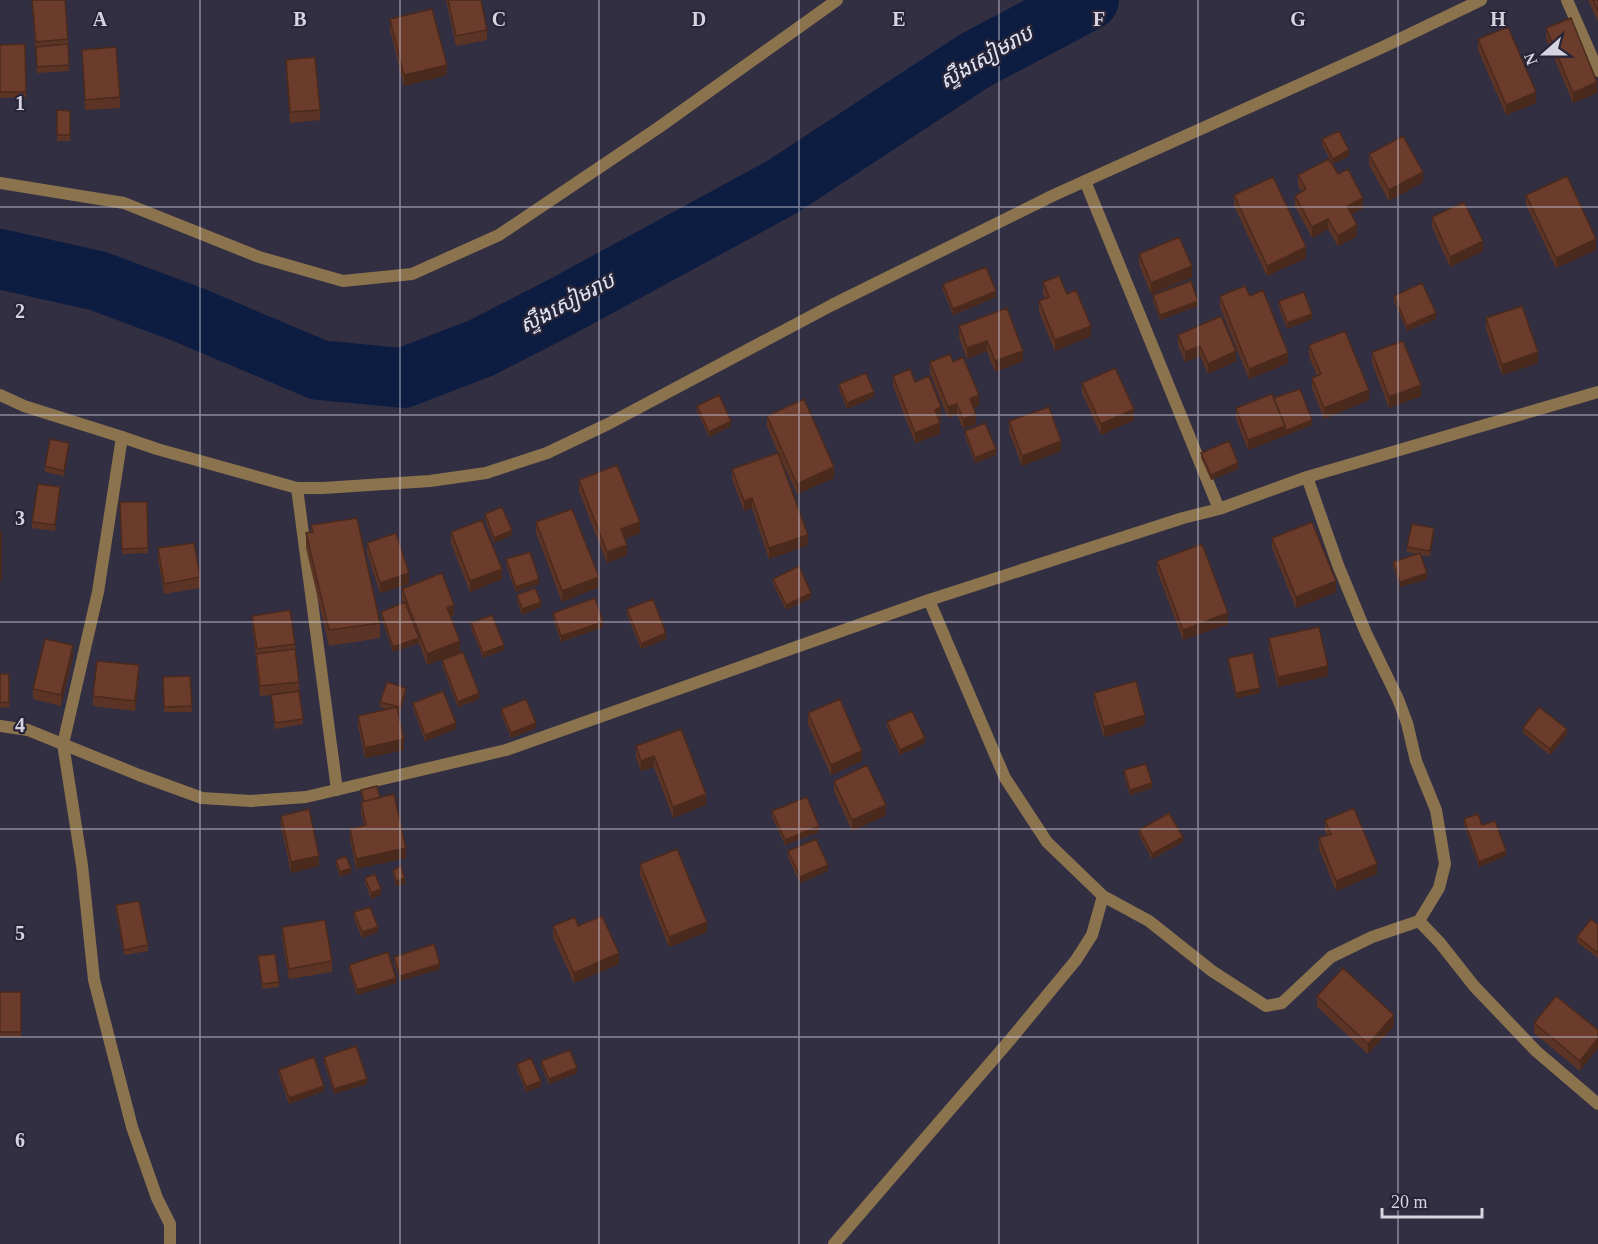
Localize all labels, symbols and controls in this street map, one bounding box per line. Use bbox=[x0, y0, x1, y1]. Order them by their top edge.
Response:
text: A bbox=[93, 8, 108, 30]
text: B bbox=[293, 8, 307, 30]
text: C bbox=[492, 8, 506, 30]
text: D bbox=[692, 8, 706, 30]
text: E bbox=[892, 8, 906, 30]
text: F bbox=[1093, 8, 1105, 30]
text: G bbox=[1290, 8, 1306, 30]
text: H bbox=[1490, 8, 1506, 30]
water label: ស្ទឹងសៀមរាប bbox=[934, 18, 1039, 95]
north arrow bbox=[1514, 24, 1574, 84]
text: N bbox=[1520, 50, 1540, 68]
text: 1 bbox=[15, 92, 25, 114]
water label: ស្ទឹងសៀមរាប bbox=[515, 265, 621, 339]
text: 2 bbox=[15, 300, 25, 322]
text: 3 bbox=[15, 507, 25, 529]
text: 4 bbox=[15, 714, 25, 736]
text: 5 bbox=[15, 922, 25, 944]
text: 6 bbox=[15, 1129, 25, 1151]
scale bar bbox=[1382, 1181, 1482, 1219]
text: 20 m bbox=[1391, 1192, 1428, 1212]

